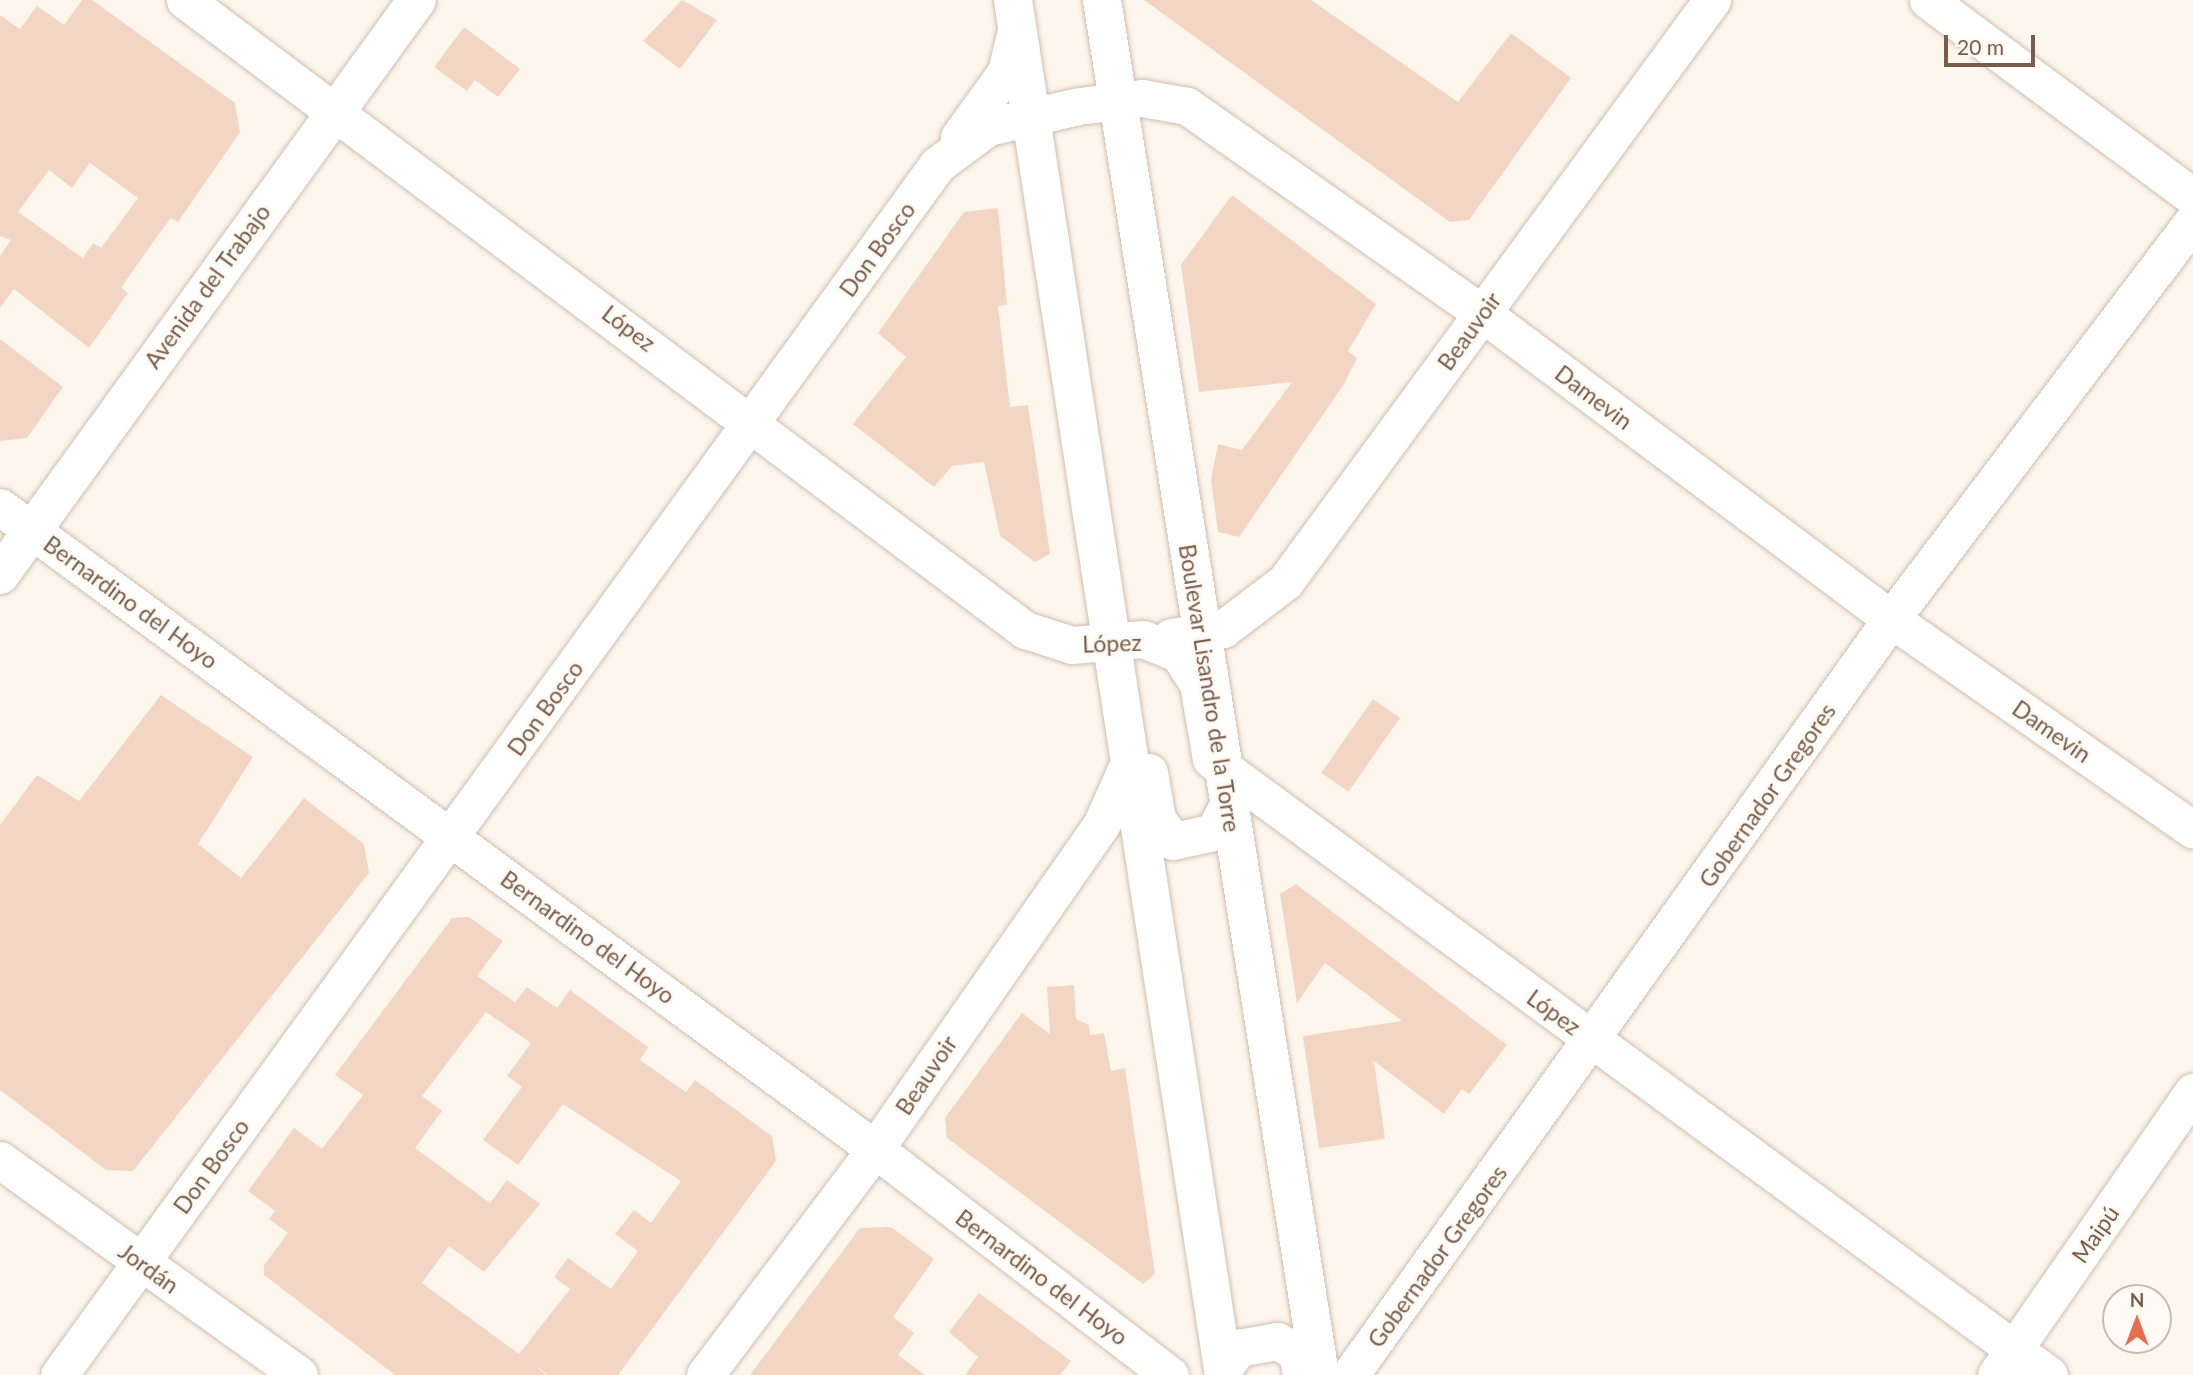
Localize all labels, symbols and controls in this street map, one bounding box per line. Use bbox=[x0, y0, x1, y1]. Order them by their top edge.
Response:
scale bar bbox=[1948, 21, 2039, 65]
text: 20 m bbox=[1957, 34, 2004, 59]
street label: Don Bosco bbox=[833, 196, 921, 302]
street label: Avenida del Trabajo bbox=[138, 198, 276, 374]
street label: Beauvoir bbox=[1432, 287, 1506, 375]
street label: López bbox=[597, 299, 661, 357]
street label: Damevin bbox=[1550, 359, 1638, 435]
street label: Bernardino del Hoyo bbox=[39, 530, 223, 674]
street label: Boulevar Lisandro de la Torre bbox=[1174, 541, 1246, 835]
street label: López bbox=[1082, 628, 1142, 658]
street label: Don Bosco bbox=[501, 655, 589, 761]
street label: Damevin bbox=[2007, 694, 2097, 768]
street label: Gobernador Gregores bbox=[1693, 697, 1841, 893]
street label: Bernardino del Hoyo bbox=[496, 865, 680, 1009]
street label: López bbox=[1522, 983, 1586, 1041]
street label: Beauvoir bbox=[890, 1030, 962, 1120]
street label: Don Bosco bbox=[167, 1113, 255, 1219]
street label: Gobernador Gregores bbox=[1361, 1159, 1513, 1353]
street label: Maipú bbox=[2065, 1200, 2125, 1268]
street label: Bernardino del Hoyo bbox=[950, 1203, 1134, 1351]
street label: Jordán bbox=[114, 1237, 184, 1299]
north arrow bbox=[2102, 1284, 2172, 1354]
text: N bbox=[2130, 1288, 2144, 1311]

